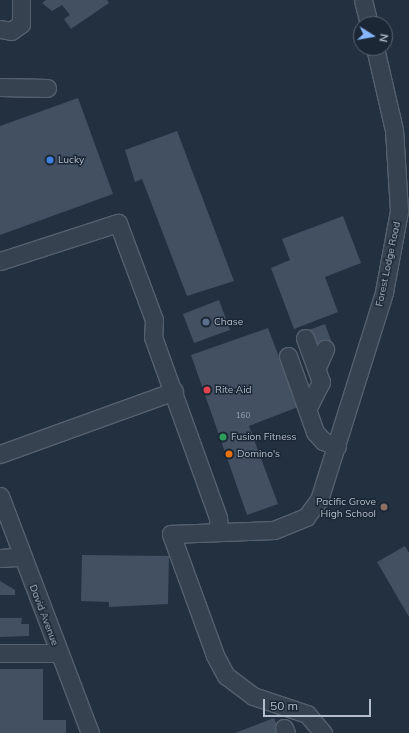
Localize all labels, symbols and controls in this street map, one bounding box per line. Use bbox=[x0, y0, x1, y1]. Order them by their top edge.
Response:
north arrow bbox=[353, 16, 393, 56]
text: N bbox=[376, 33, 391, 44]
place label: Lucky bbox=[58, 154, 84, 166]
marker: Lucky bbox=[45, 155, 55, 165]
street label: Forest Lodge Road bbox=[373, 220, 403, 308]
place label: Chase bbox=[214, 316, 243, 328]
marker: Chase bbox=[201, 317, 211, 327]
place label: Rite Aid bbox=[215, 384, 252, 396]
marker: Rite Aid bbox=[202, 385, 212, 395]
house number: 160 bbox=[236, 411, 250, 421]
place label: Fusion Fitness bbox=[231, 431, 297, 443]
marker: Fusion Fitness bbox=[218, 432, 228, 442]
place label: Domino's bbox=[237, 448, 280, 460]
marker: Domino's bbox=[224, 449, 234, 459]
place label: Pacific Grove High School bbox=[316, 495, 376, 518]
marker: Pacific Grove High School bbox=[379, 502, 389, 512]
street label: David Avenue bbox=[27, 583, 61, 647]
scale bar bbox=[265, 691, 373, 717]
text: 50 m bbox=[270, 698, 298, 713]

